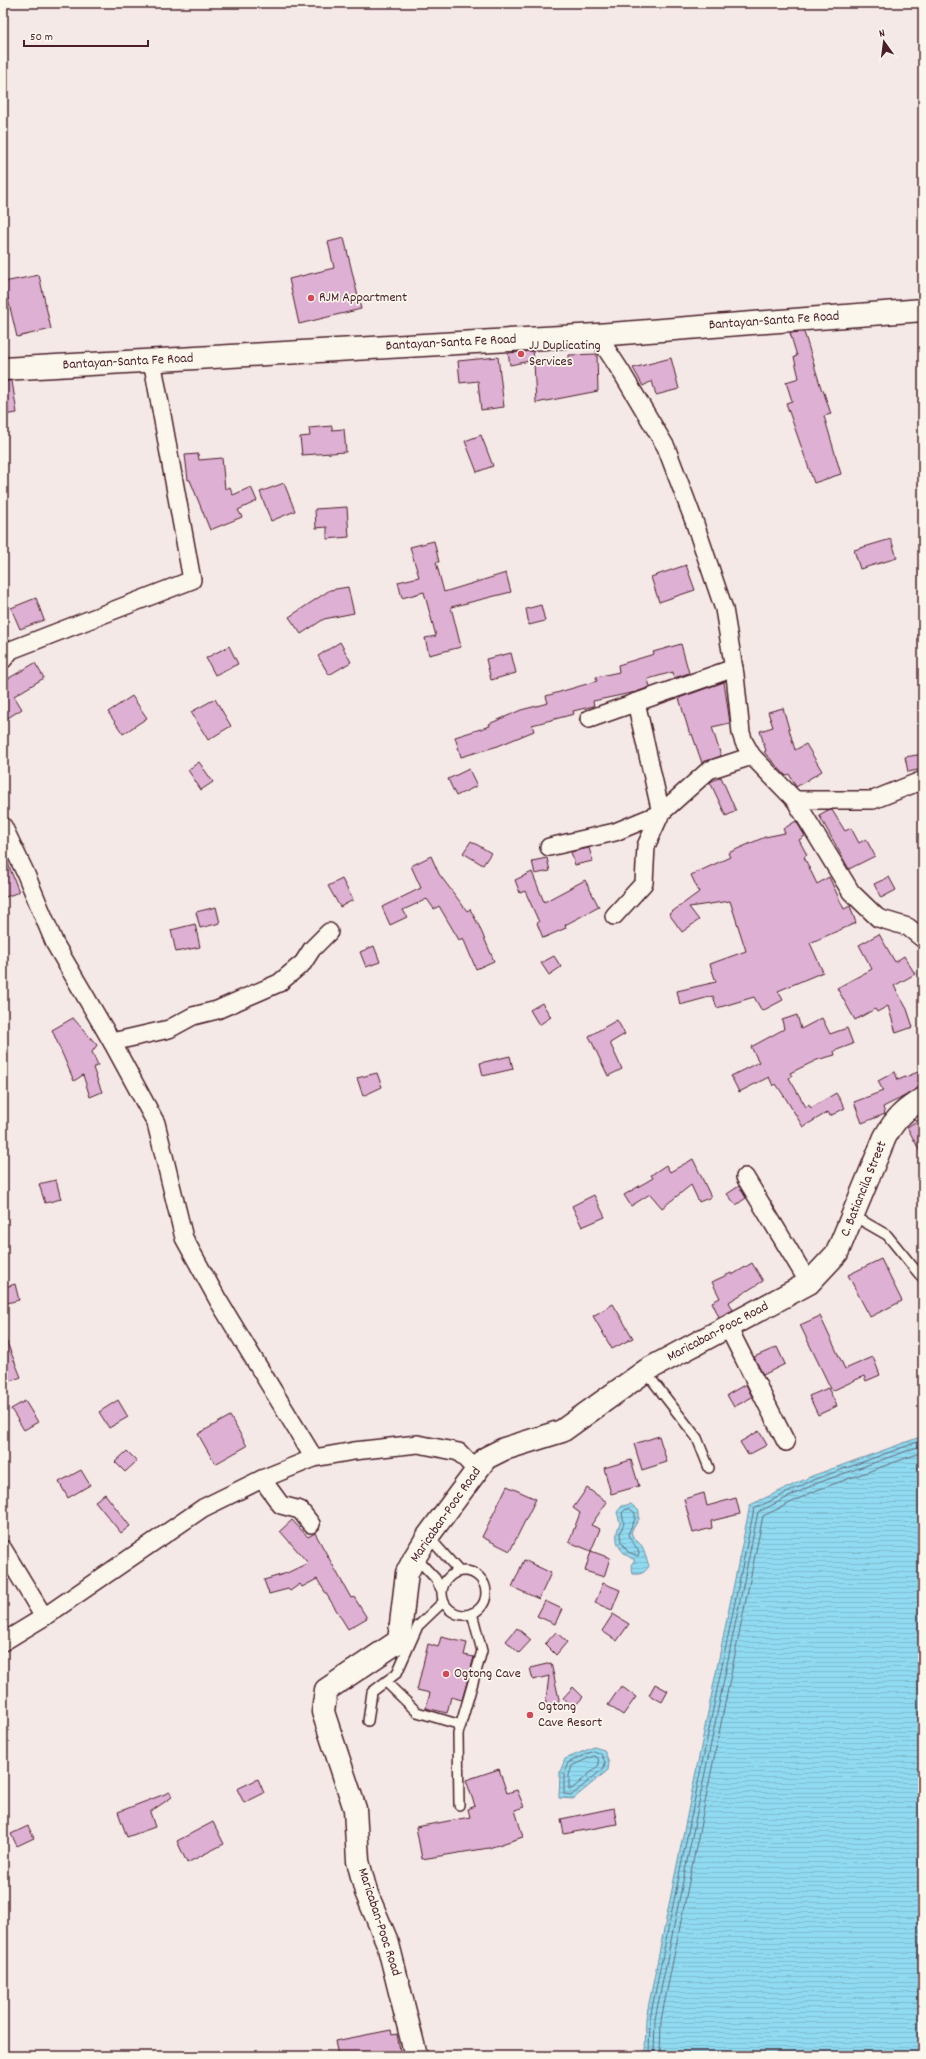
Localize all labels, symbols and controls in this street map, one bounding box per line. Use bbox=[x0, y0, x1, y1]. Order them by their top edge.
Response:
scale bar bbox=[24, 22, 148, 48]
north arrow bbox=[864, 22, 904, 62]
text: N bbox=[877, 26, 887, 43]
text: 50 m bbox=[30, 29, 53, 46]
place label: RJM Appartment bbox=[319, 288, 407, 308]
marker: RJM Appartment bbox=[306, 293, 316, 303]
street label: Bantayan-Santa Fe Road bbox=[708, 306, 840, 336]
street label: Bantayan-Santa Fe Road bbox=[385, 330, 517, 356]
place label: JJ Duplicating Services bbox=[529, 336, 601, 372]
street label: Bantayan-Santa Fe Road bbox=[62, 349, 194, 375]
marker: JJ Duplicating Services bbox=[516, 349, 526, 359]
street label: C. Batiancila Street bbox=[836, 1138, 892, 1240]
street label: Maricaban-Pooc Road bbox=[664, 1297, 772, 1367]
street label: Maricaban-Pooc Road bbox=[406, 1463, 486, 1567]
place label: Ogtong Cave bbox=[454, 1664, 521, 1684]
marker: Ogtong Cave bbox=[441, 1669, 451, 1679]
place label: Ogtong Cave Resort bbox=[538, 1697, 602, 1733]
marker: Ogtong Cave Resort bbox=[525, 1710, 535, 1720]
street label: Maricaban-Pooc Road bbox=[352, 1865, 406, 1979]

